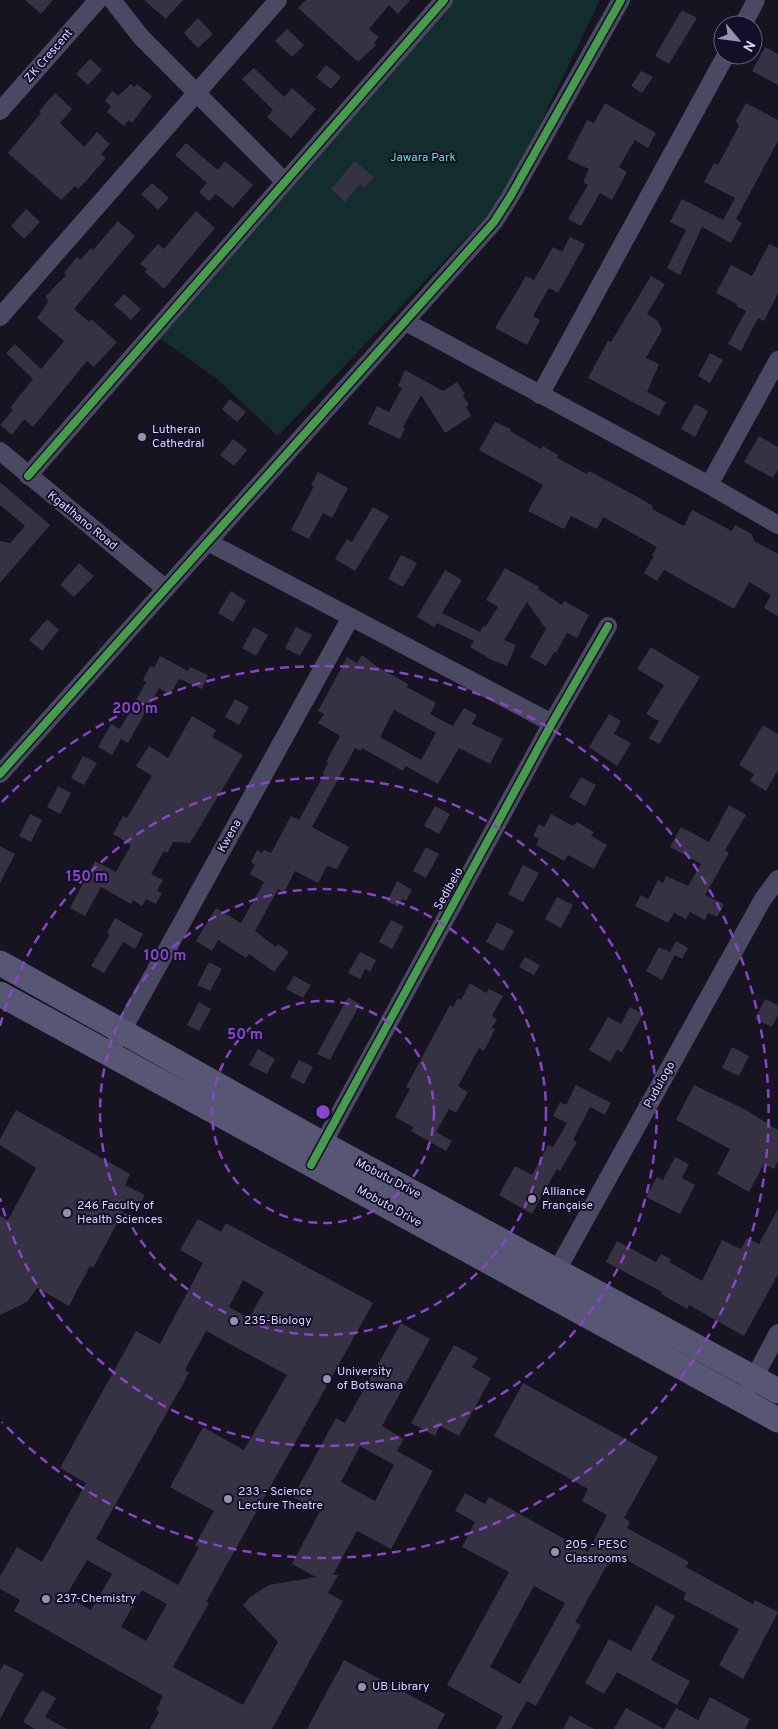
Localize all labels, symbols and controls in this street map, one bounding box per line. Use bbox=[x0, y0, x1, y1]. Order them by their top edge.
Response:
north arrow bbox=[713, 15, 763, 65]
street label: ZK Crescent bbox=[21, 26, 77, 86]
text: N bbox=[738, 37, 758, 54]
park label: Jawara Park bbox=[390, 150, 456, 166]
place label: Lutheran Cathedral bbox=[152, 422, 204, 452]
marker: Lutheran Cathedral bbox=[136, 431, 148, 443]
street label: Kgatlhano Road bbox=[44, 488, 120, 554]
text: 200 m bbox=[112, 700, 158, 719]
street label: Kwena bbox=[214, 817, 246, 855]
street label: Sedibelo bbox=[431, 864, 467, 913]
text: 150 m bbox=[66, 868, 108, 887]
text: 100 m bbox=[144, 947, 186, 966]
text: 50 m bbox=[227, 1026, 263, 1045]
street label: Pudulogo bbox=[641, 1059, 680, 1111]
centre of rings bbox=[314, 1103, 332, 1121]
street label: Mobutu Drive bbox=[352, 1155, 424, 1203]
street label: Mobuto Drive bbox=[354, 1182, 424, 1232]
place label: Alliance Française bbox=[542, 1184, 593, 1214]
marker: Alliance Française bbox=[526, 1193, 538, 1205]
place label: 246 Faculty of Health Sciences bbox=[77, 1198, 163, 1228]
marker: 246 Faculty of Health Sciences bbox=[61, 1207, 73, 1219]
place label: 235-Biology bbox=[244, 1313, 312, 1329]
marker: 235-Biology bbox=[228, 1315, 240, 1327]
place label: University of Botswana bbox=[337, 1364, 403, 1394]
marker: University of Botswana bbox=[321, 1373, 333, 1385]
place label: 233 - Science Lecture Theatre bbox=[238, 1484, 323, 1514]
marker: 233 - Science Lecture Theatre bbox=[222, 1493, 234, 1505]
place label: 205 - PESC Classrooms bbox=[565, 1537, 628, 1567]
marker: 205 - PESC Classrooms bbox=[549, 1546, 561, 1558]
place label: 237-Chemistry bbox=[56, 1591, 136, 1607]
marker: 237-Chemistry bbox=[40, 1593, 52, 1605]
place label: UB Library bbox=[372, 1679, 429, 1695]
marker: UB Library bbox=[356, 1681, 368, 1693]

